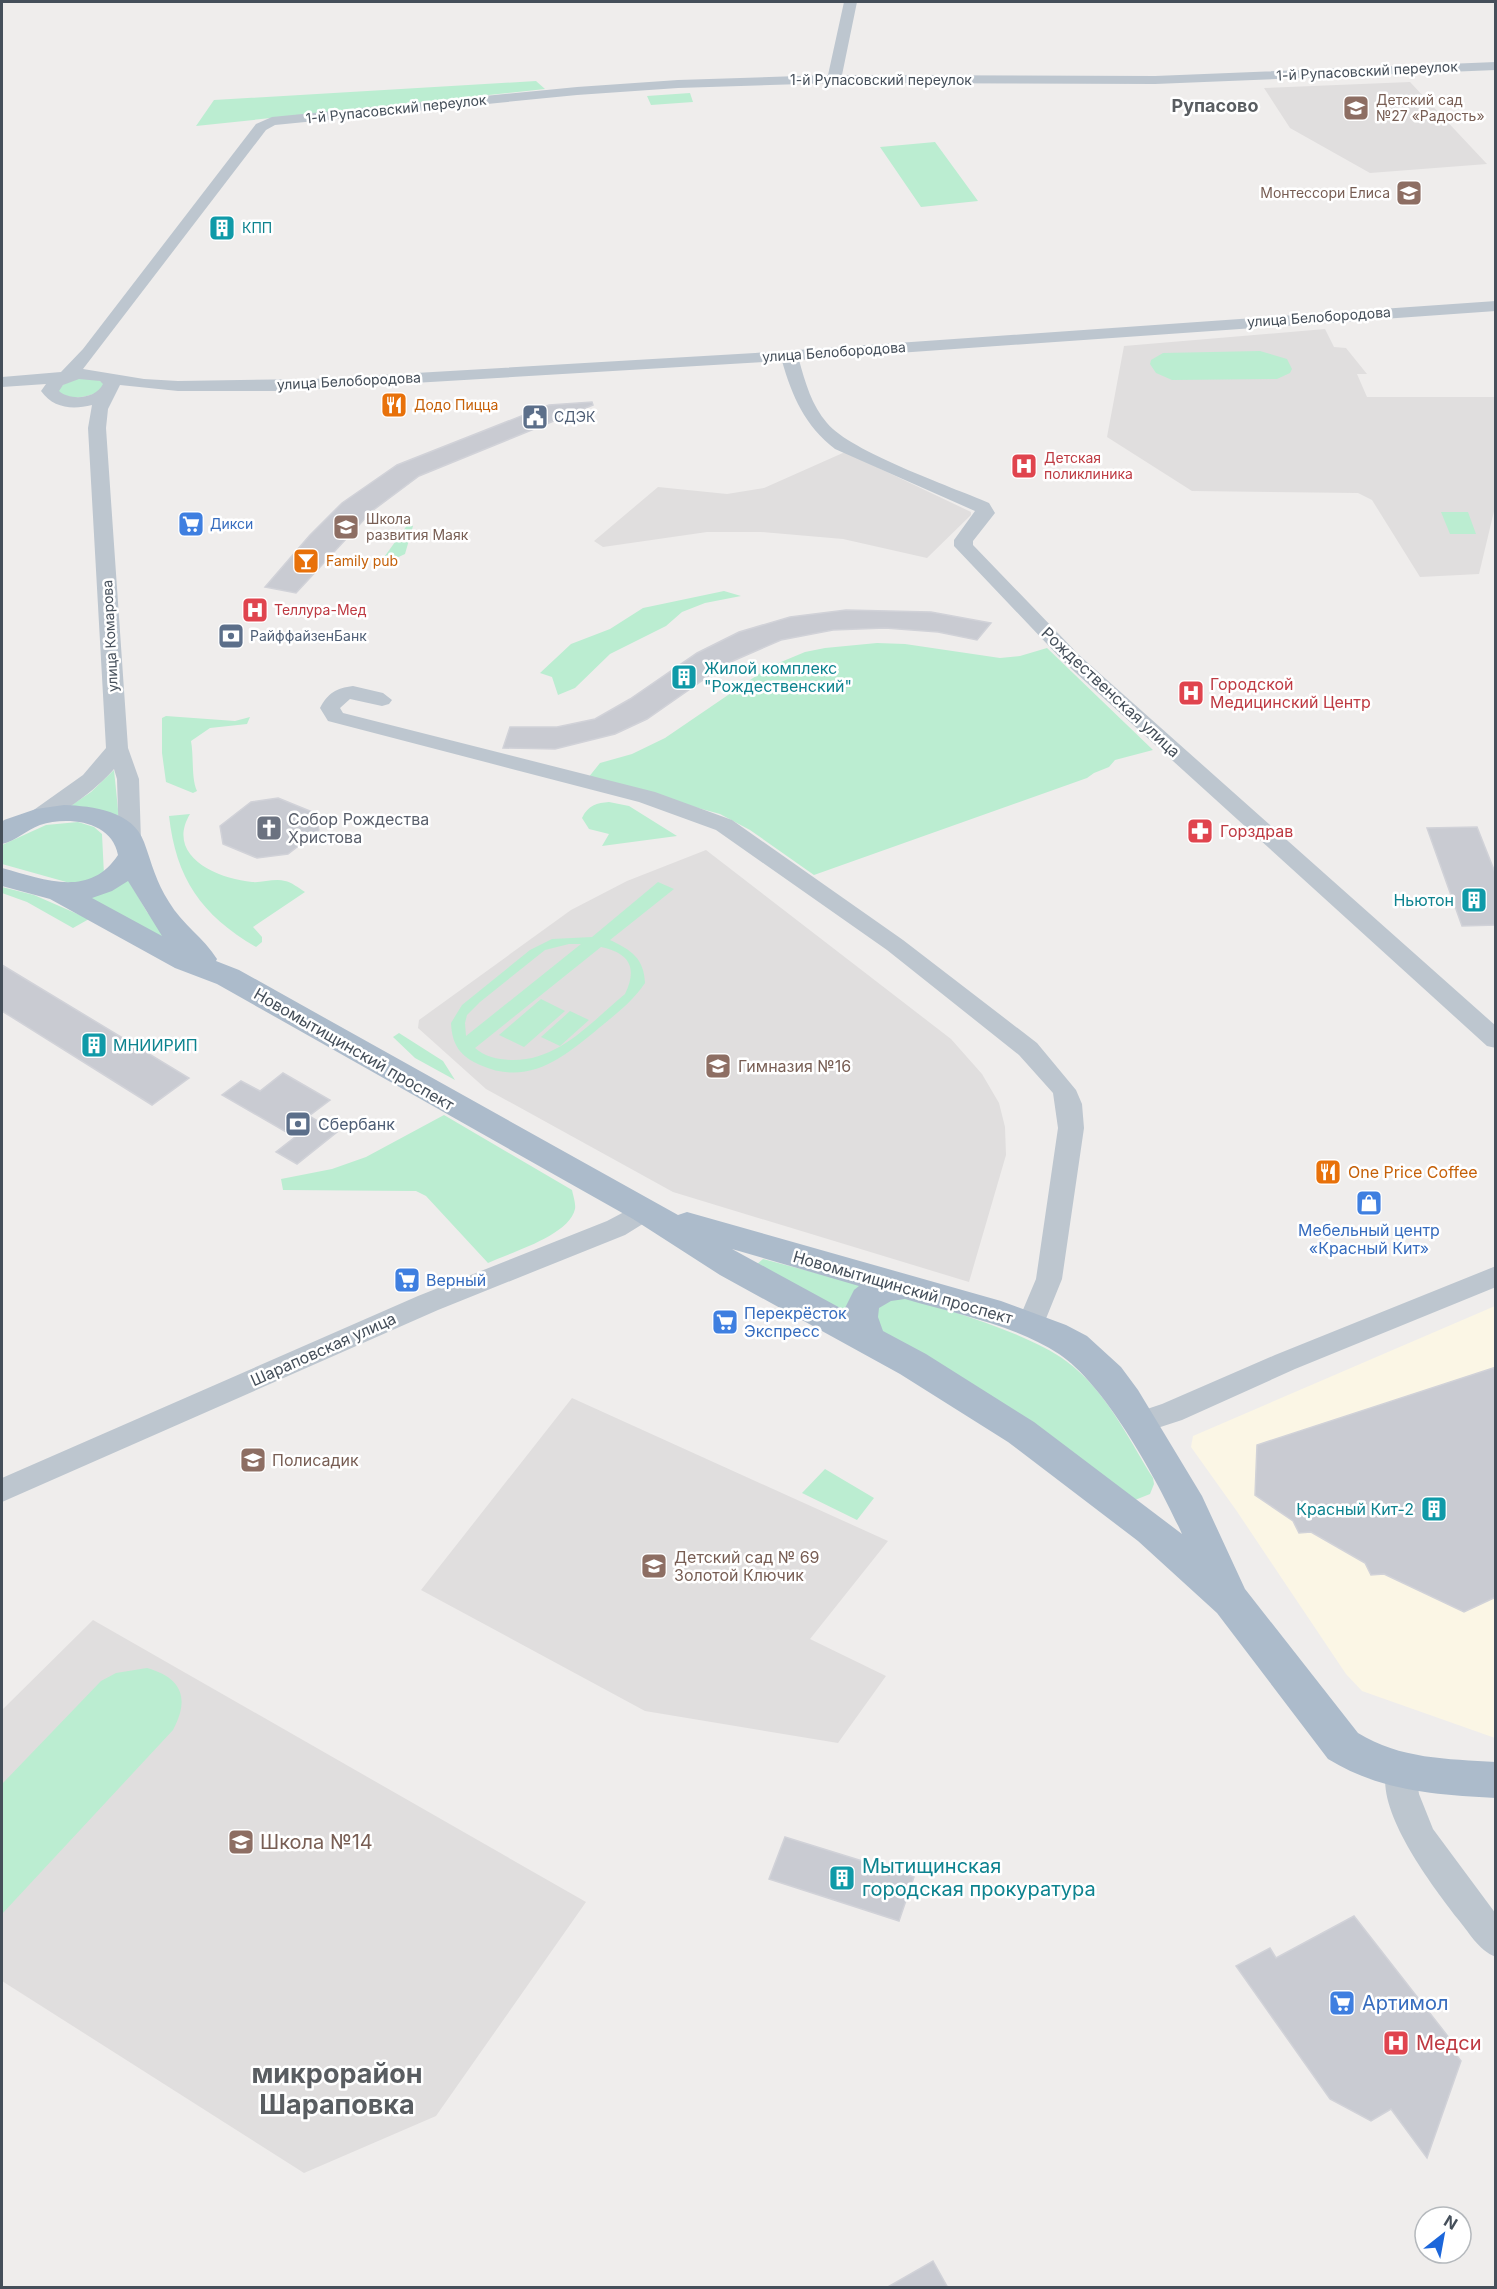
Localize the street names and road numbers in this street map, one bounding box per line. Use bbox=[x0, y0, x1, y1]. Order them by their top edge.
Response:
street label: 1-й Рупасовский переулок bbox=[1276, 57, 1459, 84]
street label: 1-й Рупасовский переулок bbox=[790, 71, 972, 88]
street label: 1-й Рупасовский переулок bbox=[305, 91, 488, 126]
street label: улица Белобородова bbox=[1247, 303, 1391, 330]
street label: улица Белобородова bbox=[762, 338, 906, 365]
street label: улица Белобородова bbox=[277, 368, 421, 393]
street label: улица Комарова bbox=[98, 579, 121, 693]
street label: Рождественская улица bbox=[1038, 623, 1184, 761]
street label: Новомытищинский проспект bbox=[250, 983, 458, 1115]
street label: Новомытищинский проспект bbox=[791, 1246, 1016, 1328]
street label: Шараповская улица bbox=[247, 1308, 399, 1390]

